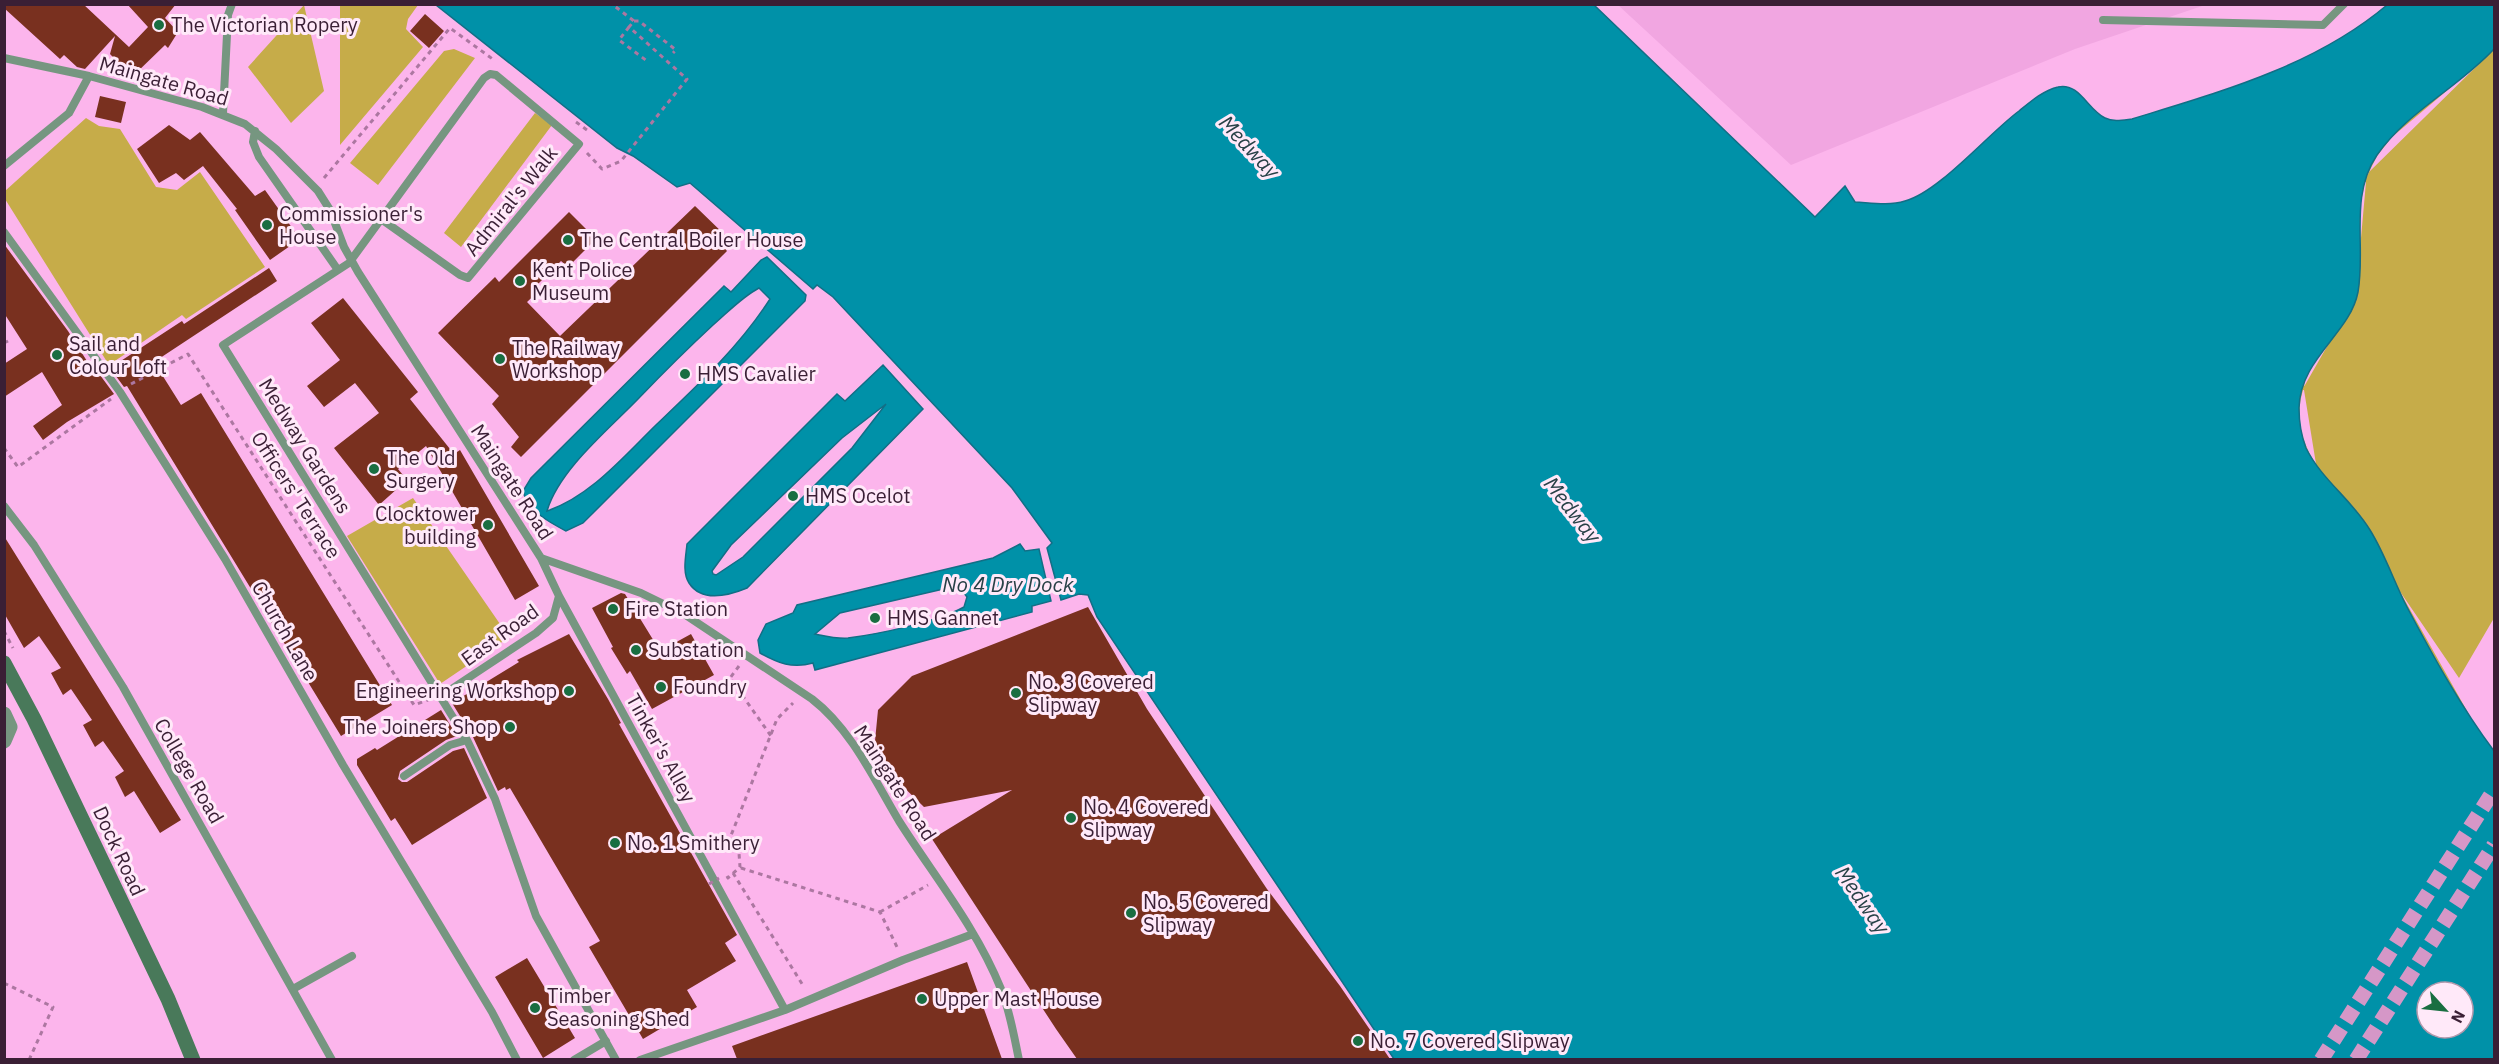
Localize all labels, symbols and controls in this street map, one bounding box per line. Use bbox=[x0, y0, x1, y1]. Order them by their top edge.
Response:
place label: The Victorian Ropery bbox=[171, 11, 358, 38]
marker: The Victorian Ropery bbox=[152, 18, 166, 32]
street label: Maingate Road bbox=[96, 49, 232, 112]
water label: Medway bbox=[1213, 109, 1287, 185]
street label: Admiral's Walk bbox=[458, 140, 564, 261]
place label: Commissioner's House bbox=[279, 200, 423, 250]
marker: Commissioner's House bbox=[260, 218, 274, 232]
place label: The Central Boiler House bbox=[580, 226, 804, 253]
marker: The Central Boiler House bbox=[561, 233, 575, 247]
place label: Kent Police Museum bbox=[532, 256, 633, 306]
marker: Kent Police Museum bbox=[513, 274, 527, 288]
place label: Sail and Colour Loft bbox=[69, 330, 167, 380]
place label: The Railway Workshop bbox=[512, 334, 620, 384]
marker: Sail and Colour Loft bbox=[50, 348, 64, 362]
marker: The Railway Workshop bbox=[493, 352, 507, 366]
place label: HMS Cavalier bbox=[697, 360, 816, 387]
marker: HMS Cavalier bbox=[678, 367, 692, 381]
street label: Medway Gardens bbox=[253, 373, 358, 519]
street label: Maingate Road bbox=[465, 419, 560, 545]
street label: Officers' Terrace bbox=[245, 426, 348, 564]
place label: The Old Surgery bbox=[386, 444, 456, 494]
marker: The Old Surgery bbox=[367, 462, 381, 476]
water label: Medway bbox=[1538, 470, 1608, 549]
place label: HMS Ocelot bbox=[805, 482, 910, 509]
marker: HMS Ocelot bbox=[786, 489, 800, 503]
place label: Clocktower building bbox=[375, 500, 476, 550]
marker: Clocktower building bbox=[481, 518, 495, 532]
water label: No 4 Dry Dock bbox=[942, 570, 1075, 598]
street label: Church Lane bbox=[246, 576, 325, 686]
place label: Fire Station bbox=[625, 595, 728, 622]
street label: East Road bbox=[455, 597, 544, 672]
marker: Fire Station bbox=[606, 602, 620, 616]
place label: HMS Gannet bbox=[887, 604, 999, 631]
marker: HMS Gannet bbox=[868, 611, 882, 625]
place label: Substation bbox=[648, 636, 744, 663]
marker: Substation bbox=[629, 643, 643, 657]
place label: No. 3 Covered Slipway bbox=[1028, 668, 1154, 718]
place label: Foundry bbox=[673, 673, 747, 700]
place label: Engineering Workshop bbox=[356, 677, 557, 704]
marker: Foundry bbox=[654, 680, 668, 694]
marker: Engineering Workshop bbox=[562, 684, 576, 698]
marker: No. 3 Covered Slipway bbox=[1009, 686, 1023, 700]
street label: Tinker's Alley bbox=[620, 688, 703, 807]
street label: College Road bbox=[148, 713, 230, 828]
place label: The Joiners Shop bbox=[343, 713, 498, 740]
marker: The Joiners Shop bbox=[503, 720, 517, 734]
street label: Maingate Road bbox=[848, 720, 943, 846]
place label: No. 4 Covered Slipway bbox=[1083, 793, 1209, 843]
street label: Dock Road bbox=[87, 802, 152, 900]
marker: No. 4 Covered Slipway bbox=[1064, 811, 1078, 825]
place label: No. 1 Smithery bbox=[627, 829, 760, 856]
marker: No. 1 Smithery bbox=[608, 836, 622, 850]
water label: Medway bbox=[1829, 860, 1897, 940]
place label: No. 5 Covered Slipway bbox=[1143, 888, 1269, 938]
marker: No. 5 Covered Slipway bbox=[1124, 906, 1138, 920]
north arrow bbox=[2415, 980, 2475, 1040]
place label: Timber Seasoning Shed bbox=[547, 982, 690, 1032]
place label: Upper Mast House bbox=[934, 985, 1099, 1012]
marker: Upper Mast House bbox=[915, 992, 929, 1006]
marker: Timber Seasoning Shed bbox=[528, 1001, 542, 1015]
text: N bbox=[2447, 1007, 2470, 1027]
place label: No. 7 Covered Slipway bbox=[1370, 1027, 1570, 1054]
marker: No. 7 Covered Slipway bbox=[1351, 1034, 1365, 1048]

